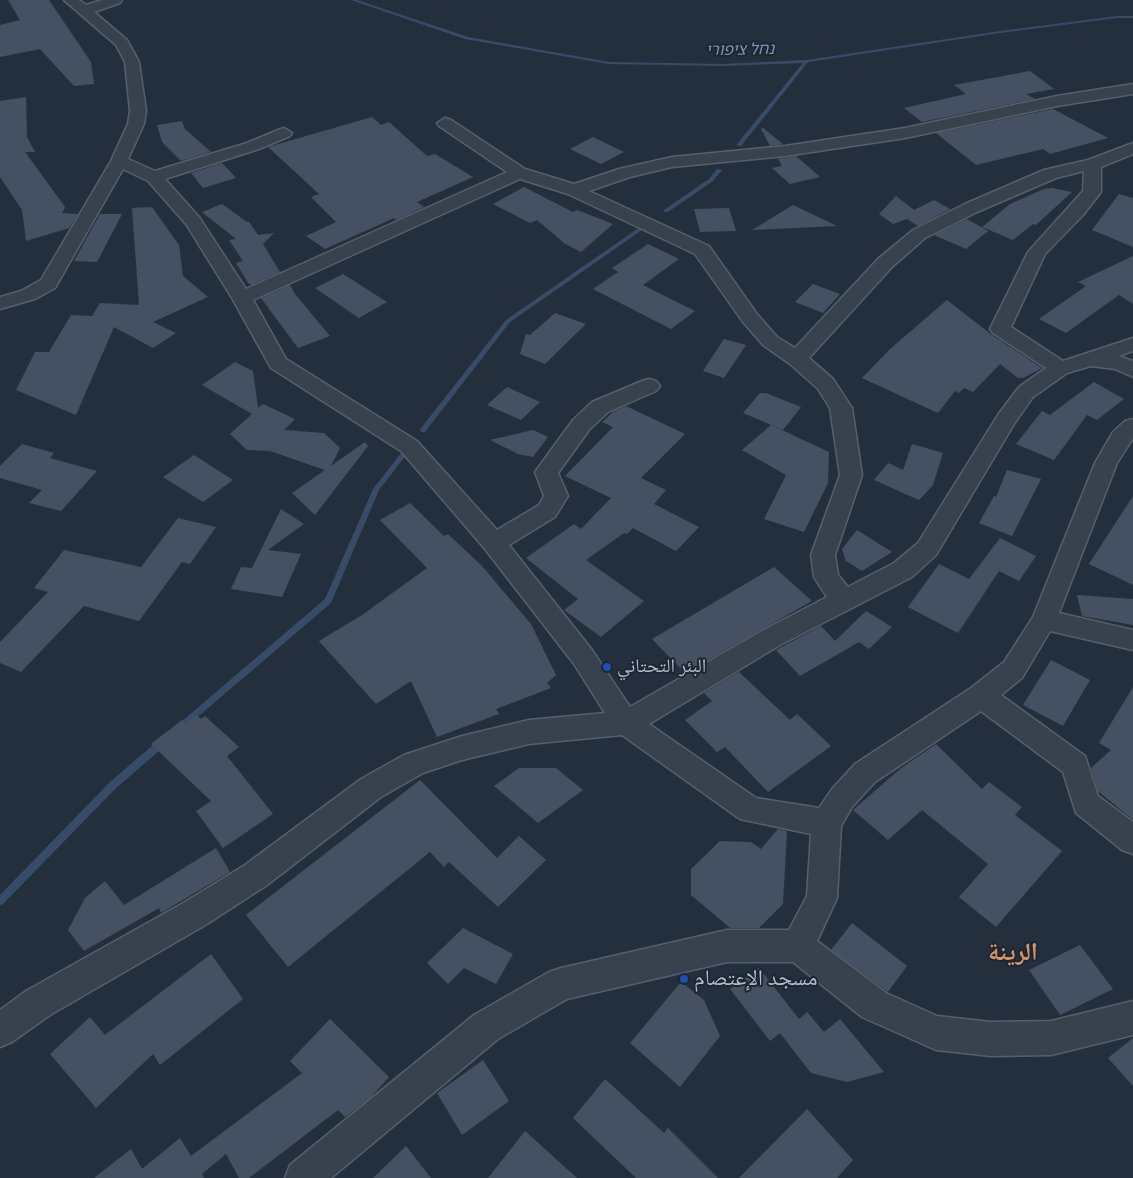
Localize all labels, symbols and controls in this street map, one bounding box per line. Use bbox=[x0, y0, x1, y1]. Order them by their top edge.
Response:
water label: נחל ציפורי bbox=[706, 40, 774, 60]
place label: البئر التحتاني bbox=[617, 656, 706, 678]
marker: البئر التحتاني bbox=[601, 661, 613, 673]
district label: الرينة bbox=[988, 938, 1038, 968]
place label: مسجد الإعتصام bbox=[694, 966, 817, 992]
marker: مسجد الإعتصام bbox=[678, 973, 690, 985]

